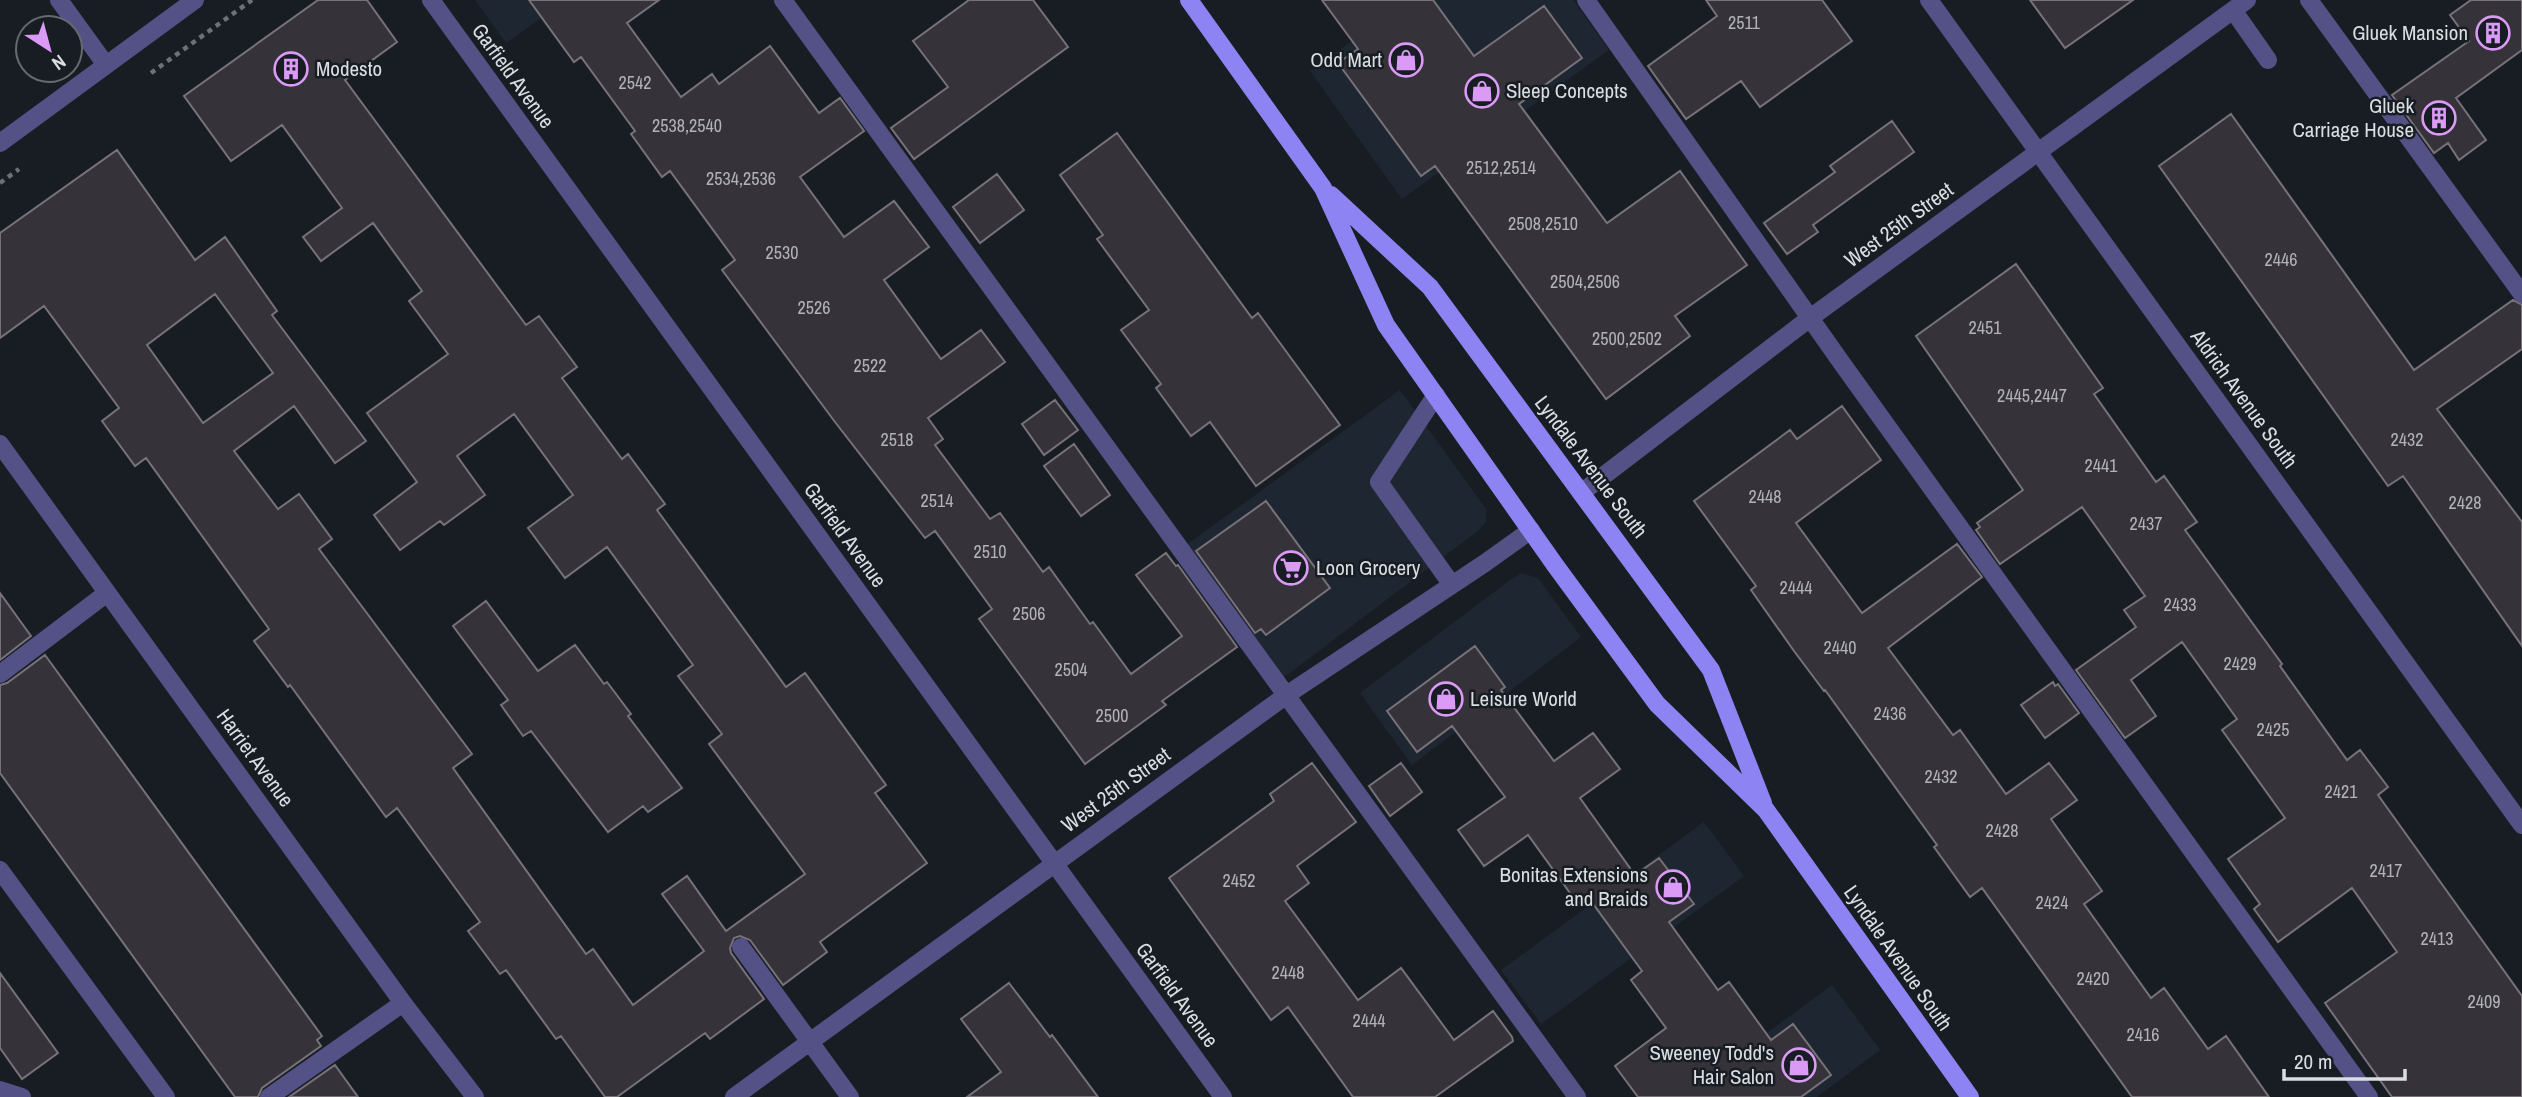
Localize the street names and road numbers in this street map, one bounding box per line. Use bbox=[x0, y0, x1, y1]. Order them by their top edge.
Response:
street label: Garfield Avenue bbox=[465, 17, 561, 134]
street label: West 25th Street bbox=[1838, 175, 1959, 274]
street label: Aldrich Avenue South bbox=[2183, 322, 2305, 474]
street label: Lyndale Avenue South bbox=[1528, 390, 1655, 544]
street label: Garfield Avenue bbox=[797, 476, 893, 593]
street label: Harriet Avenue bbox=[210, 703, 301, 813]
street label: West 25th Street bbox=[1055, 740, 1176, 839]
street label: Lyndale Avenue South bbox=[1837, 879, 1959, 1036]
street label: Garfield Avenue bbox=[1129, 936, 1225, 1053]

